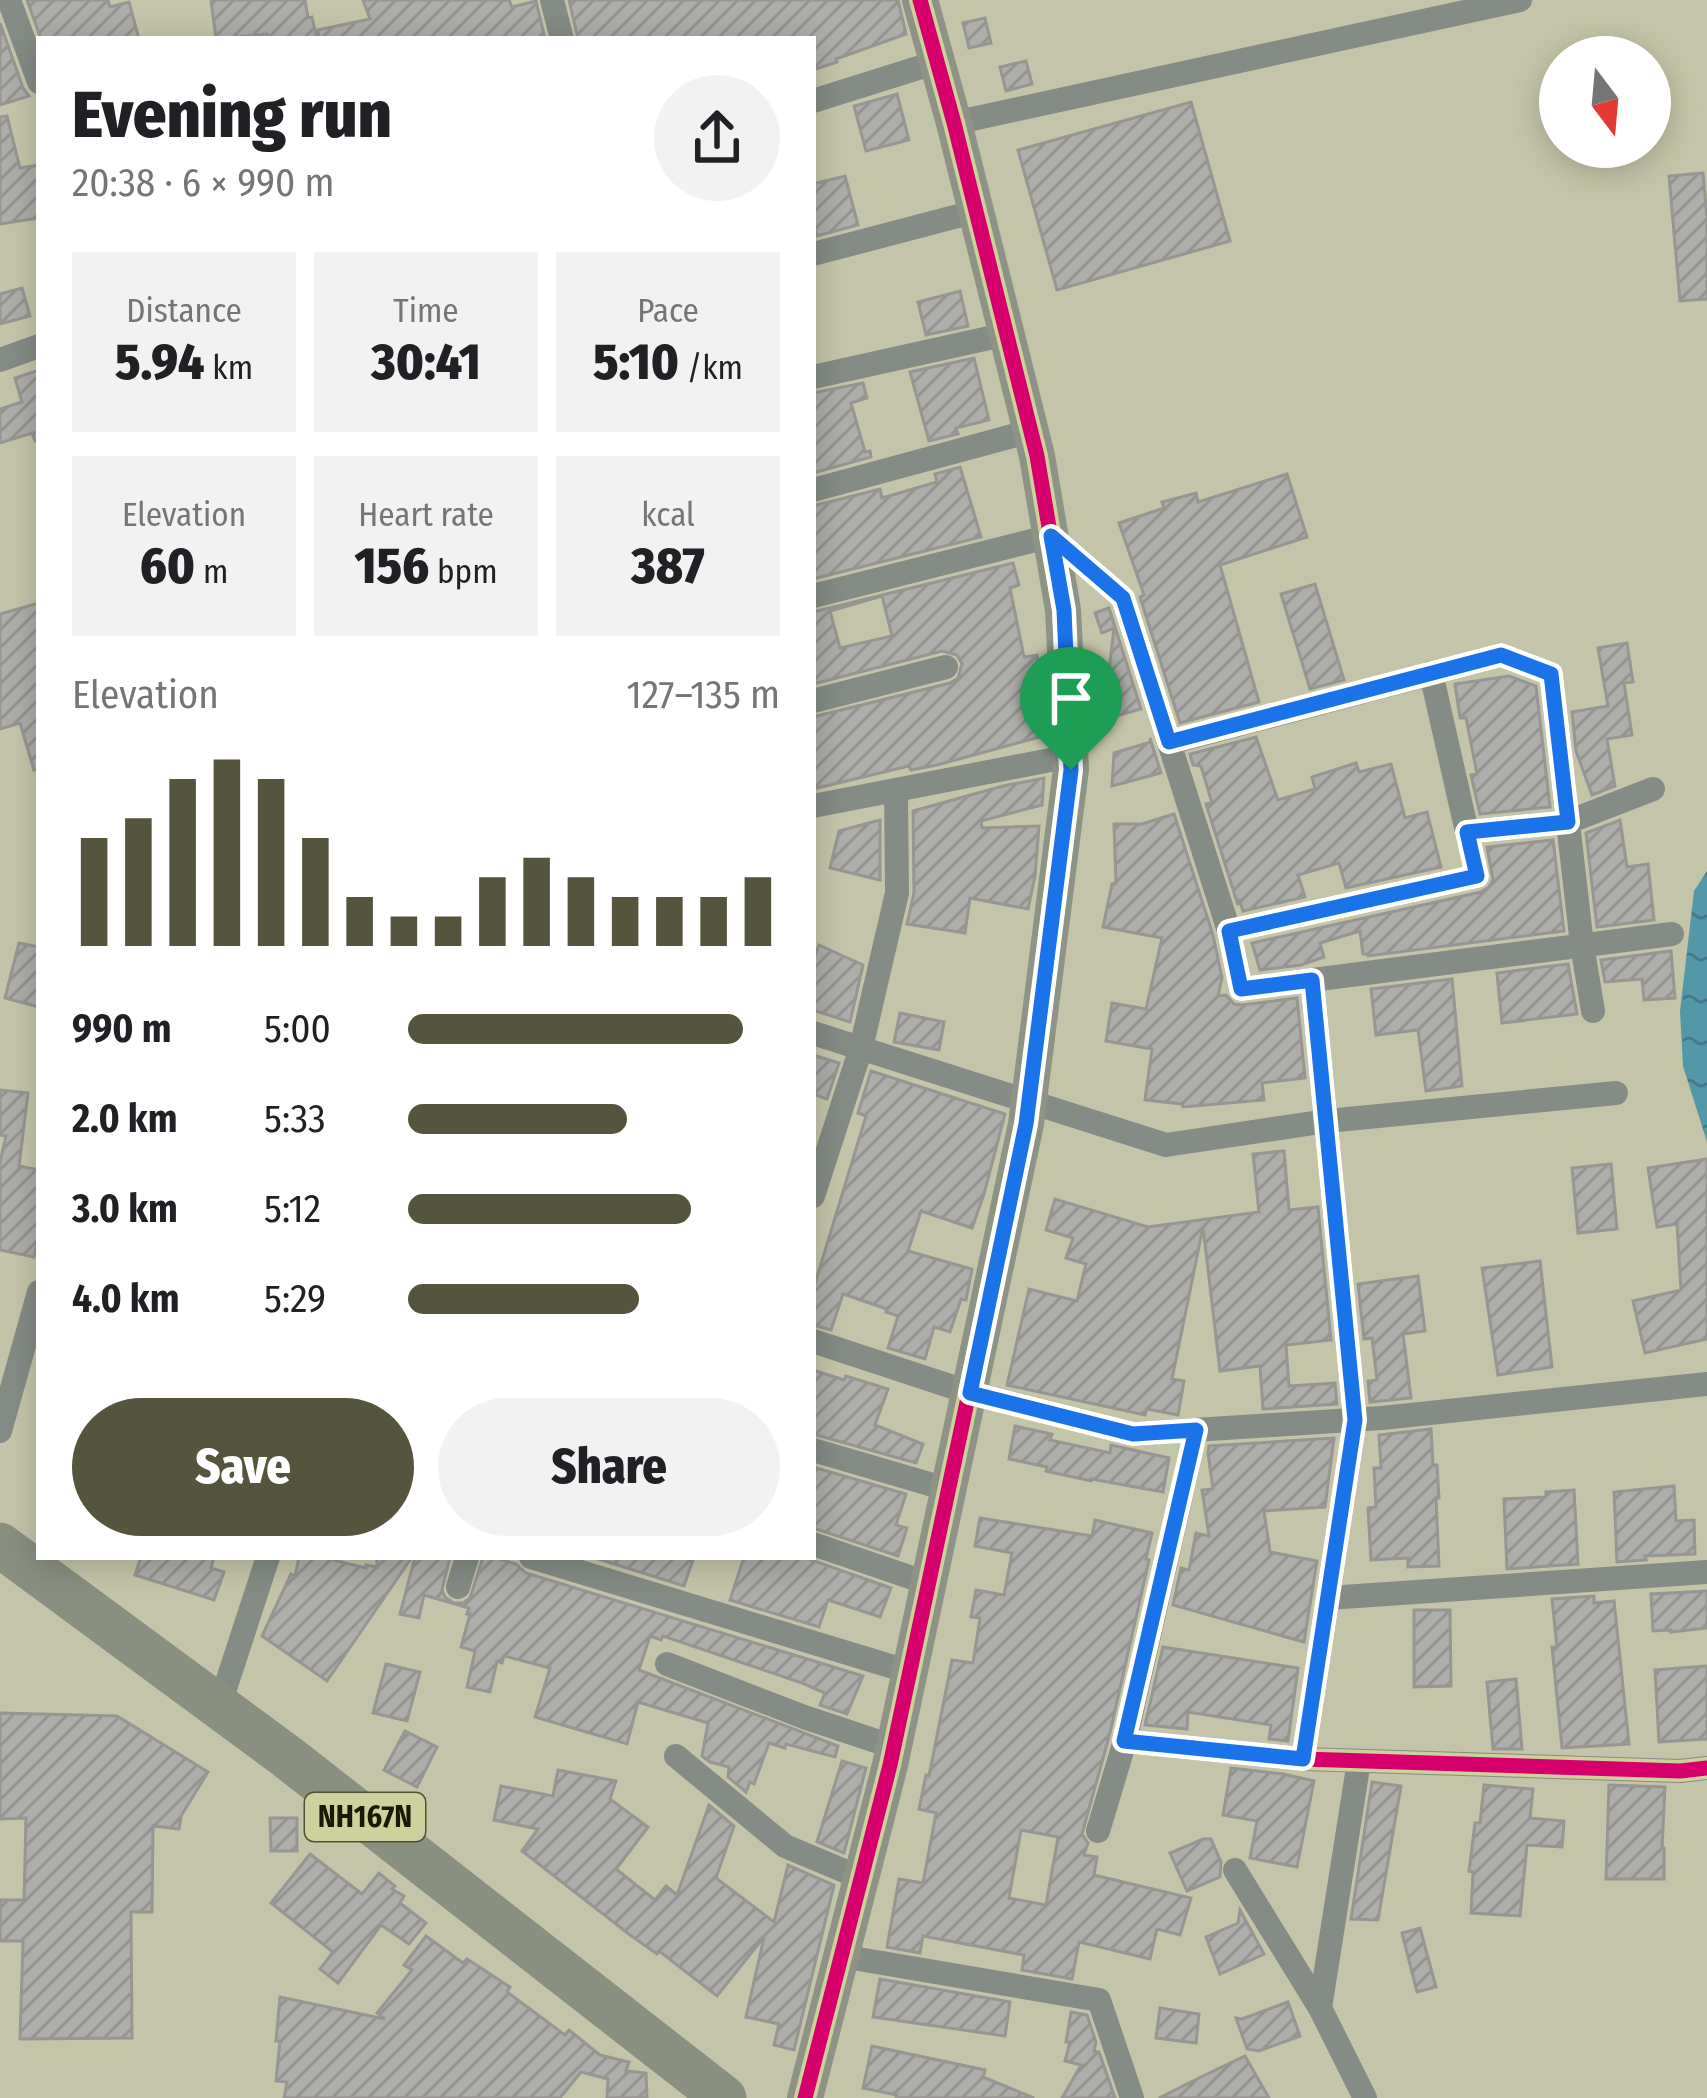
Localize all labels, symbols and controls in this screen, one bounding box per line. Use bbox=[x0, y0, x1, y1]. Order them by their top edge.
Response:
north arrow bbox=[1539, 36, 1671, 168]
map controls bbox=[1539, 36, 1671, 168]
text: Evening run bbox=[72, 75, 392, 154]
button: share bbox=[654, 75, 780, 201]
text: 20:38 · 6 × 990 m bbox=[72, 160, 335, 206]
text: Distance bbox=[126, 291, 242, 331]
text: Time bbox=[393, 291, 459, 331]
text: Pace bbox=[637, 291, 699, 331]
text: 5.94 bbox=[115, 331, 205, 393]
text: 30:41 bbox=[371, 331, 481, 393]
text: 5:10 bbox=[593, 331, 679, 393]
text: km bbox=[205, 348, 253, 388]
text: /km bbox=[679, 348, 743, 388]
text: Elevation bbox=[122, 495, 246, 535]
text: Heart rate bbox=[358, 495, 494, 535]
text: kcal bbox=[641, 495, 695, 535]
text: 60 bbox=[140, 535, 195, 597]
text: 156 bbox=[354, 535, 429, 597]
text: 387 bbox=[631, 535, 705, 597]
text: m bbox=[195, 552, 228, 592]
text: bpm bbox=[429, 552, 498, 592]
pin bbox=[1020, 647, 1122, 770]
icon: arrive bbox=[1038, 665, 1104, 731]
text: Elevation bbox=[72, 672, 219, 718]
text: 127–135 m bbox=[626, 672, 780, 718]
text: 990 m bbox=[72, 1006, 172, 1052]
text: 5:00 bbox=[264, 1006, 331, 1052]
text: 2.0 km bbox=[72, 1096, 177, 1142]
text: 5:33 bbox=[264, 1096, 326, 1142]
text: 3.0 km bbox=[72, 1186, 178, 1232]
text: 5:12 bbox=[264, 1186, 321, 1232]
text: 4.0 km bbox=[72, 1276, 179, 1322]
text: 5:29 bbox=[264, 1276, 326, 1322]
button: Save bbox=[72, 1398, 414, 1536]
button: Share bbox=[438, 1398, 780, 1536]
road number: NH167N bbox=[305, 1793, 425, 1841]

